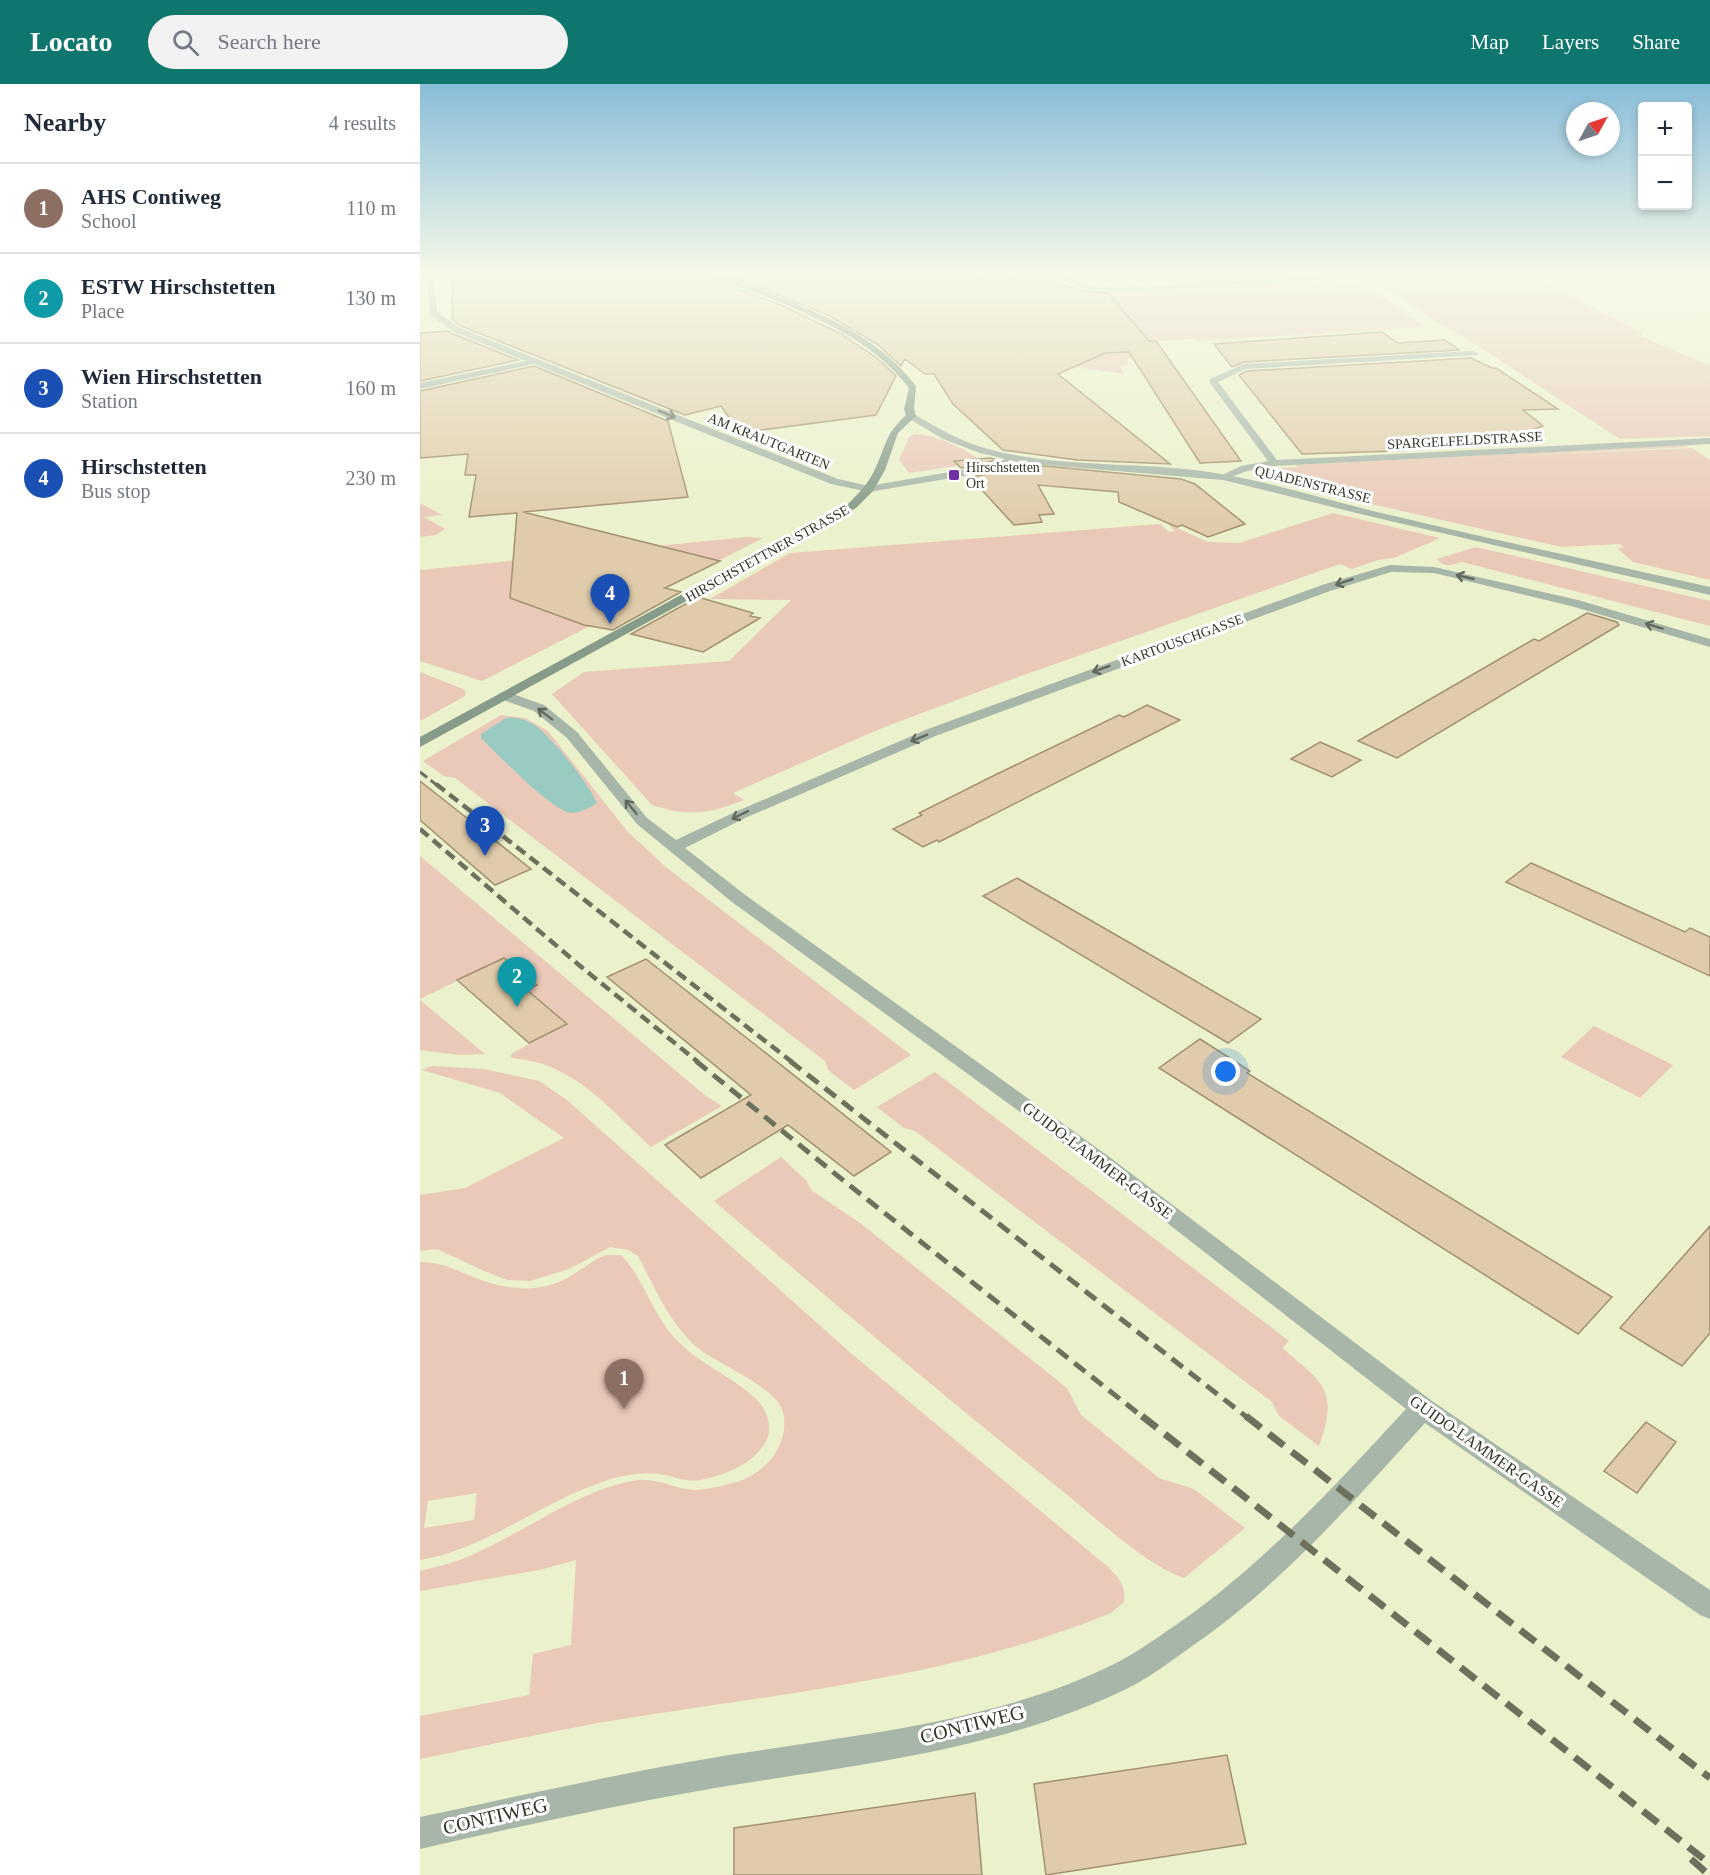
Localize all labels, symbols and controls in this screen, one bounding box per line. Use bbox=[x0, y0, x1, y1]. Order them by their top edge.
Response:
search box bbox=[148, 15, 568, 69]
text: Locato bbox=[30, 26, 112, 57]
icon: search bbox=[169, 26, 202, 59]
text: Search here bbox=[217, 29, 321, 54]
text: Map bbox=[1471, 30, 1509, 54]
text: Layers bbox=[1542, 30, 1599, 54]
text: Share bbox=[1632, 30, 1680, 54]
north arrow bbox=[1566, 102, 1620, 156]
map controls bbox=[1638, 102, 1692, 210]
button: + bbox=[1638, 102, 1692, 156]
text: Nearby bbox=[24, 108, 106, 137]
text: 4 results bbox=[329, 112, 396, 134]
button: − bbox=[1638, 156, 1692, 210]
text: AHS Contiweg bbox=[81, 184, 221, 209]
text: 1 bbox=[39, 197, 49, 219]
text: 110 m bbox=[346, 197, 396, 219]
text: School bbox=[81, 210, 137, 232]
text: ESTW Hirschstetten bbox=[81, 274, 276, 299]
text: 2 bbox=[39, 287, 49, 309]
text: 130 m bbox=[345, 287, 396, 309]
text: Place bbox=[81, 300, 124, 322]
text: Wien Hirschstetten bbox=[81, 364, 262, 389]
text: 3 bbox=[39, 377, 49, 399]
text: 160 m bbox=[345, 377, 396, 399]
text: Station bbox=[81, 390, 138, 412]
one-way arrow bbox=[657, 409, 675, 420]
street label: AM KRAUTGARTEN bbox=[706, 410, 832, 473]
street label: SPARGELFELDSTRASSE bbox=[1387, 429, 1543, 452]
text: Hirschstetten bbox=[81, 454, 207, 479]
place label: Hirschstetten Ort bbox=[966, 460, 1040, 491]
street label: QUADENSTRASSE bbox=[1253, 463, 1372, 506]
text: 4 bbox=[39, 467, 49, 489]
text: 230 m bbox=[345, 467, 396, 489]
marker: Hirschstetten Ort bbox=[947, 468, 961, 482]
text: Bus stop bbox=[81, 480, 150, 502]
street label: HIRSCHSTETTNER STRASSE bbox=[683, 502, 852, 605]
one-way arrow bbox=[1456, 570, 1475, 582]
pin: 4 bbox=[590, 574, 630, 624]
one-way arrow bbox=[1335, 577, 1354, 588]
street label: KARTOUSCHGASSE bbox=[1119, 611, 1245, 670]
one-way arrow bbox=[1645, 620, 1664, 631]
one-way arrow bbox=[1092, 665, 1111, 676]
one-way arrow bbox=[538, 708, 554, 720]
one-way arrow bbox=[910, 733, 928, 744]
one-way arrow bbox=[625, 800, 638, 816]
pin: 3 bbox=[466, 806, 504, 856]
one-way arrow bbox=[731, 810, 749, 821]
pin: 2 bbox=[498, 958, 536, 1007]
your location bbox=[1211, 1057, 1240, 1086]
street label: GUIDO-LAMMER-GASSE bbox=[1019, 1099, 1176, 1222]
pin: 1 bbox=[604, 1360, 644, 1409]
street label: GUIDO-LAMMER-GASSE bbox=[1407, 1392, 1567, 1511]
street label: CONTIWEG bbox=[918, 1700, 1026, 1748]
street label: CONTIWEG bbox=[441, 1793, 549, 1839]

